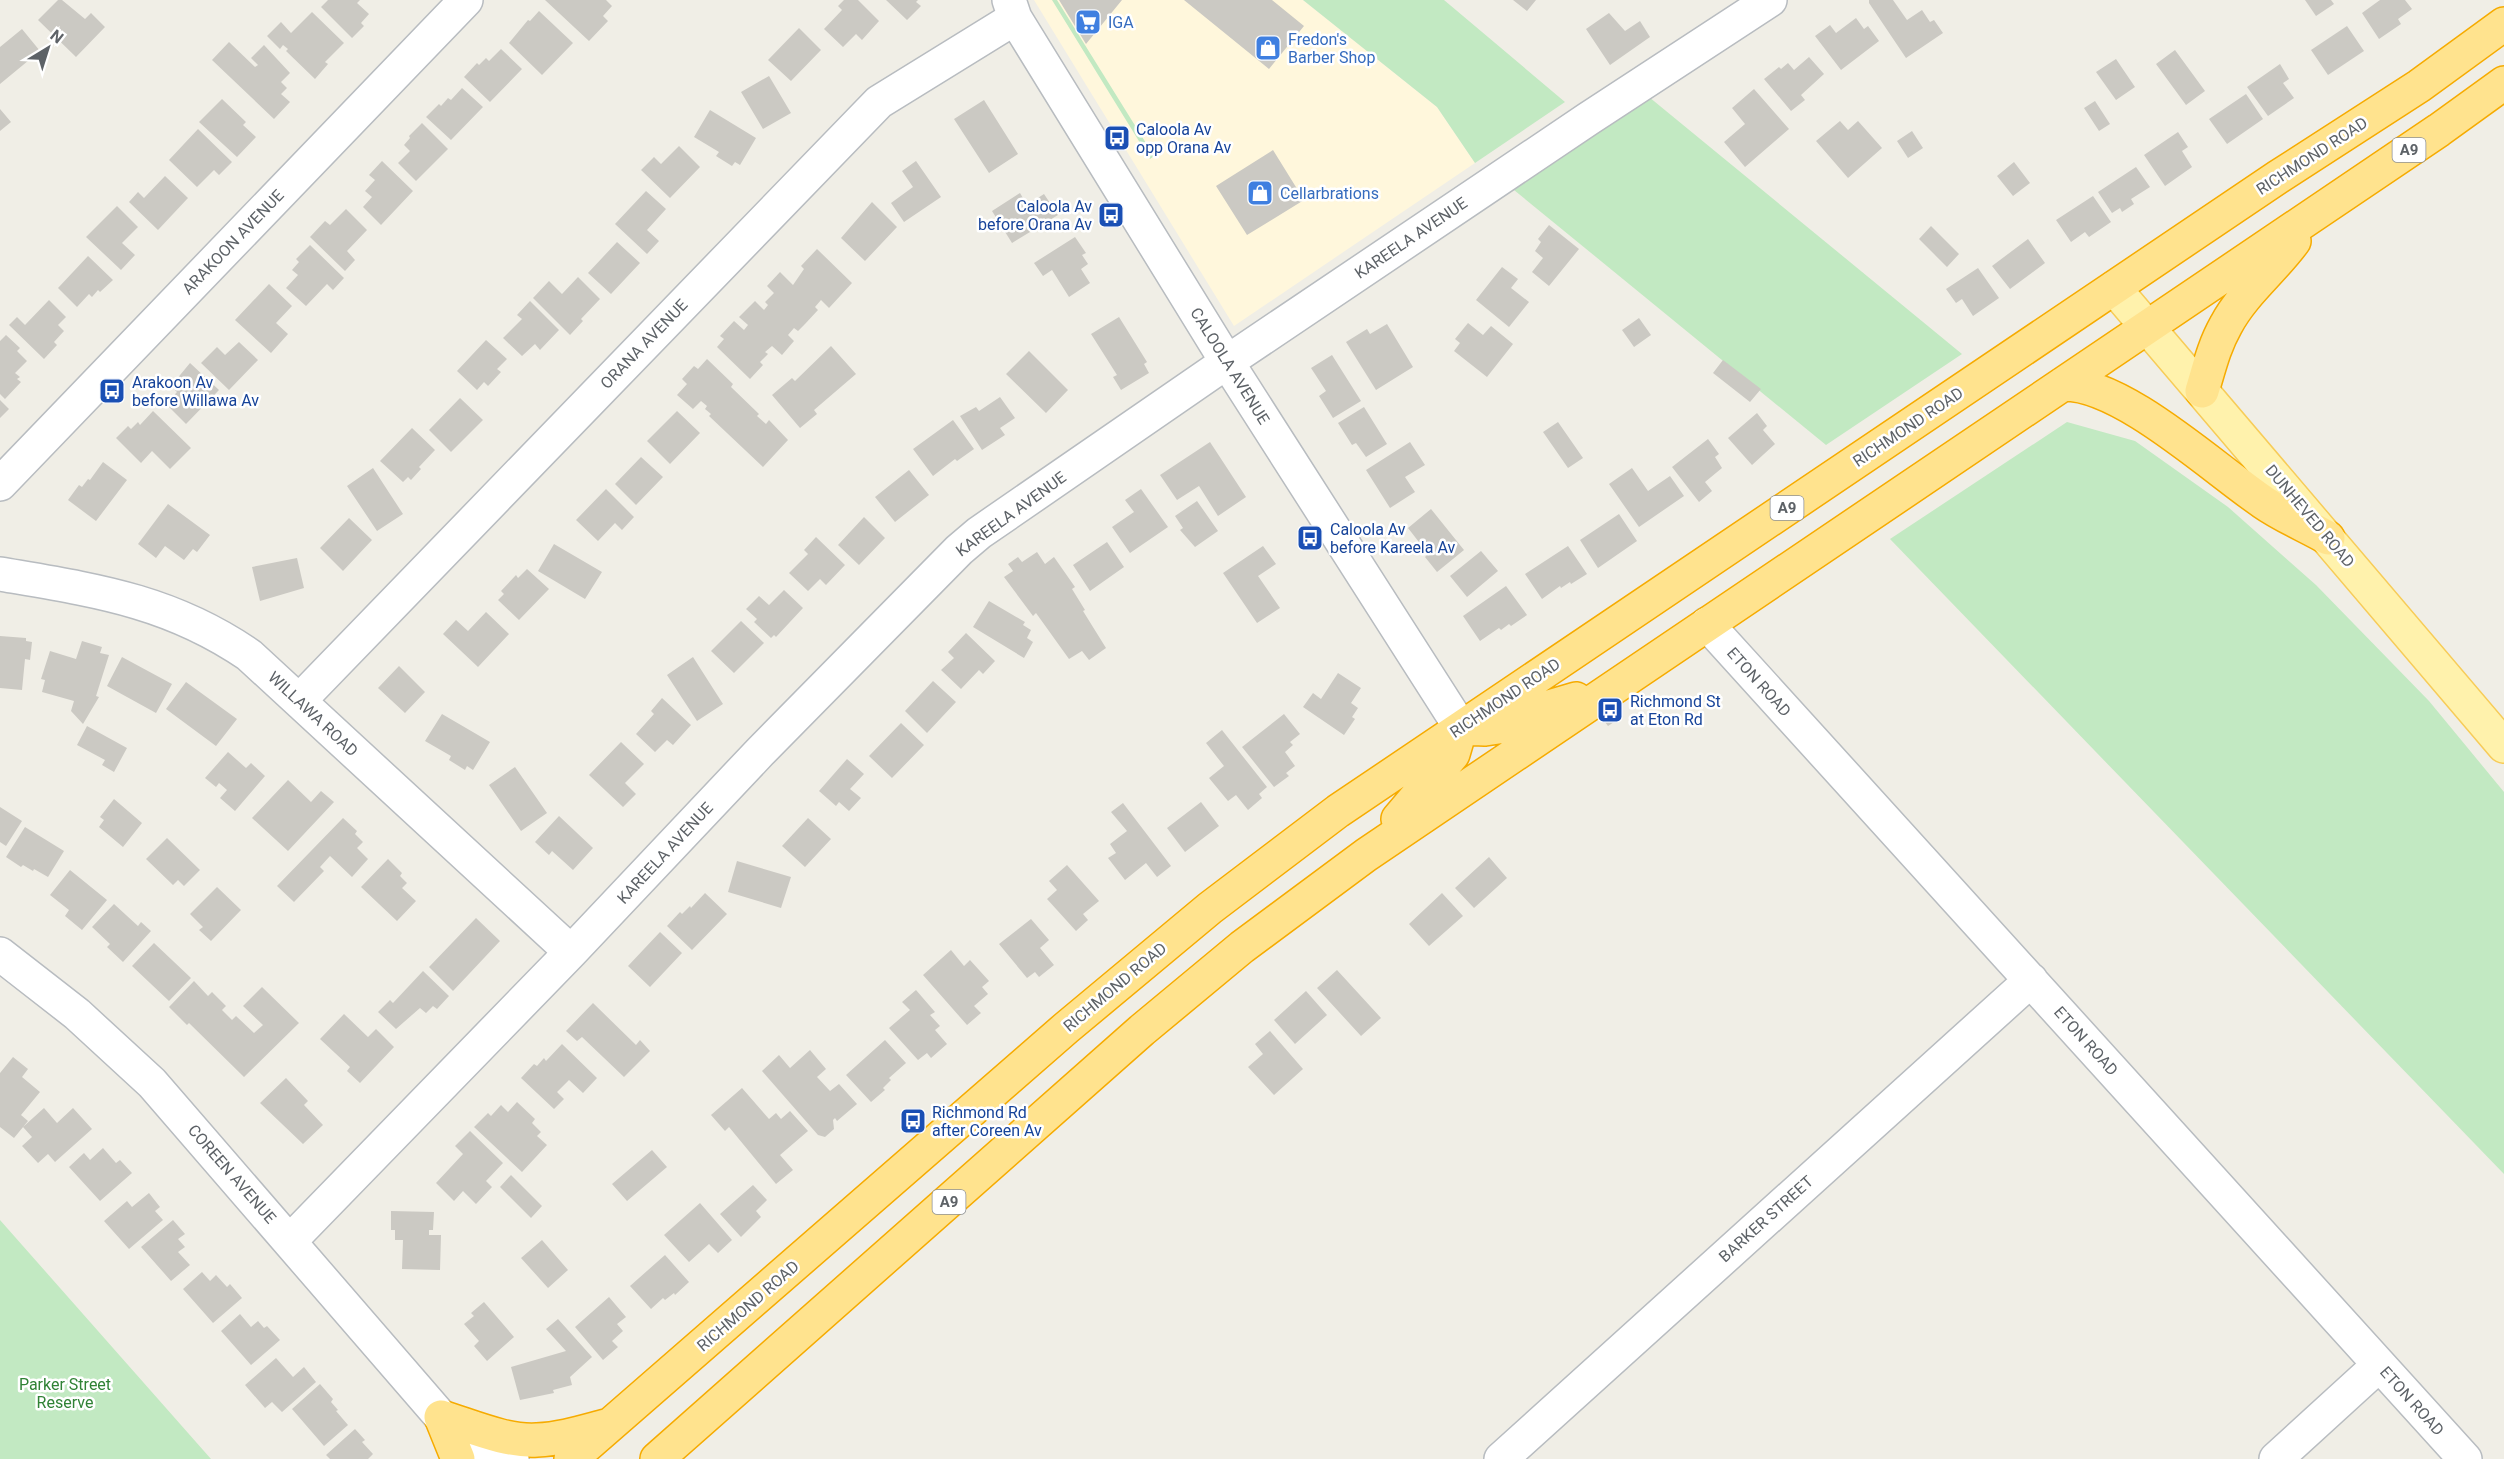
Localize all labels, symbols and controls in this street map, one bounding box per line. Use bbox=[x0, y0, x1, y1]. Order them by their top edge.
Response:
supermarket icon: IGA bbox=[1073, 7, 1103, 37]
place label: IGA bbox=[1108, 13, 1134, 32]
north arrow bbox=[18, 18, 78, 78]
text: N bbox=[47, 26, 67, 48]
place label: Fredon's Barber Shop bbox=[1288, 30, 1375, 67]
shop icon: Fredon's Barber Shop bbox=[1253, 33, 1283, 63]
street label: RICHMOND ROAD bbox=[2253, 113, 2371, 199]
place label: Caloola Av opp Orana Av bbox=[1136, 120, 1231, 157]
bus stop icon: Caloola Av opp Orana Av bbox=[1102, 123, 1132, 153]
road number: A9 bbox=[2392, 138, 2426, 162]
shop icon: Cellarbrations bbox=[1245, 178, 1275, 208]
place label: Cellarbrations bbox=[1280, 184, 1379, 203]
street label: ARAKOON AVENUE bbox=[178, 186, 288, 298]
street label: KAREELA AVENUE bbox=[1351, 193, 1471, 283]
place label: Caloola Av before Orana Av bbox=[978, 197, 1092, 234]
bus stop icon: Caloola Av before Orana Av bbox=[1096, 200, 1126, 230]
street label: ORANA AVENUE bbox=[596, 295, 692, 393]
street label: CALOOLA AVENUE bbox=[1186, 304, 1274, 428]
place label: Arakoon Av before Willawa Av bbox=[132, 373, 259, 410]
bus stop icon: Arakoon Av before Willawa Av bbox=[97, 376, 127, 406]
street label: RICHMOND ROAD bbox=[1849, 383, 1967, 471]
street label: DUNHEVED ROAD bbox=[2262, 461, 2358, 571]
street label: KAREELA AVENUE bbox=[952, 468, 1070, 560]
road number: A9 bbox=[1770, 496, 1804, 520]
place label: Caloola Av before Kareela Av bbox=[1330, 520, 1455, 557]
bus stop icon: Caloola Av before Kareela Av bbox=[1295, 523, 1325, 553]
street label: ETON ROAD bbox=[1723, 643, 1795, 721]
street label: RICHMOND ROAD bbox=[1446, 654, 1564, 742]
street label: WILLAWA ROAD bbox=[264, 668, 362, 760]
place label: Richmond St at Eton Rd bbox=[1630, 692, 1721, 729]
bus stop icon: Richmond St at Eton Rd bbox=[1595, 695, 1625, 725]
street label: KAREELA AVENUE bbox=[613, 798, 717, 908]
street label: RICHMOND ROAD bbox=[1060, 938, 1170, 1036]
street label: ETON ROAD bbox=[2050, 1002, 2122, 1080]
place label: Richmond Rd after Coreen Av bbox=[932, 1103, 1042, 1140]
bus stop icon: Richmond Rd after Coreen Av bbox=[898, 1106, 928, 1136]
street label: COREEN AVENUE bbox=[184, 1121, 280, 1227]
street label: BARKER STREET bbox=[1715, 1171, 1817, 1266]
road number: A9 bbox=[932, 1190, 966, 1214]
street label: RICHMOND ROAD bbox=[693, 1257, 803, 1355]
street label: ETON ROAD bbox=[2376, 1362, 2448, 1440]
park label: Parker Street Reserve bbox=[19, 1375, 111, 1412]

